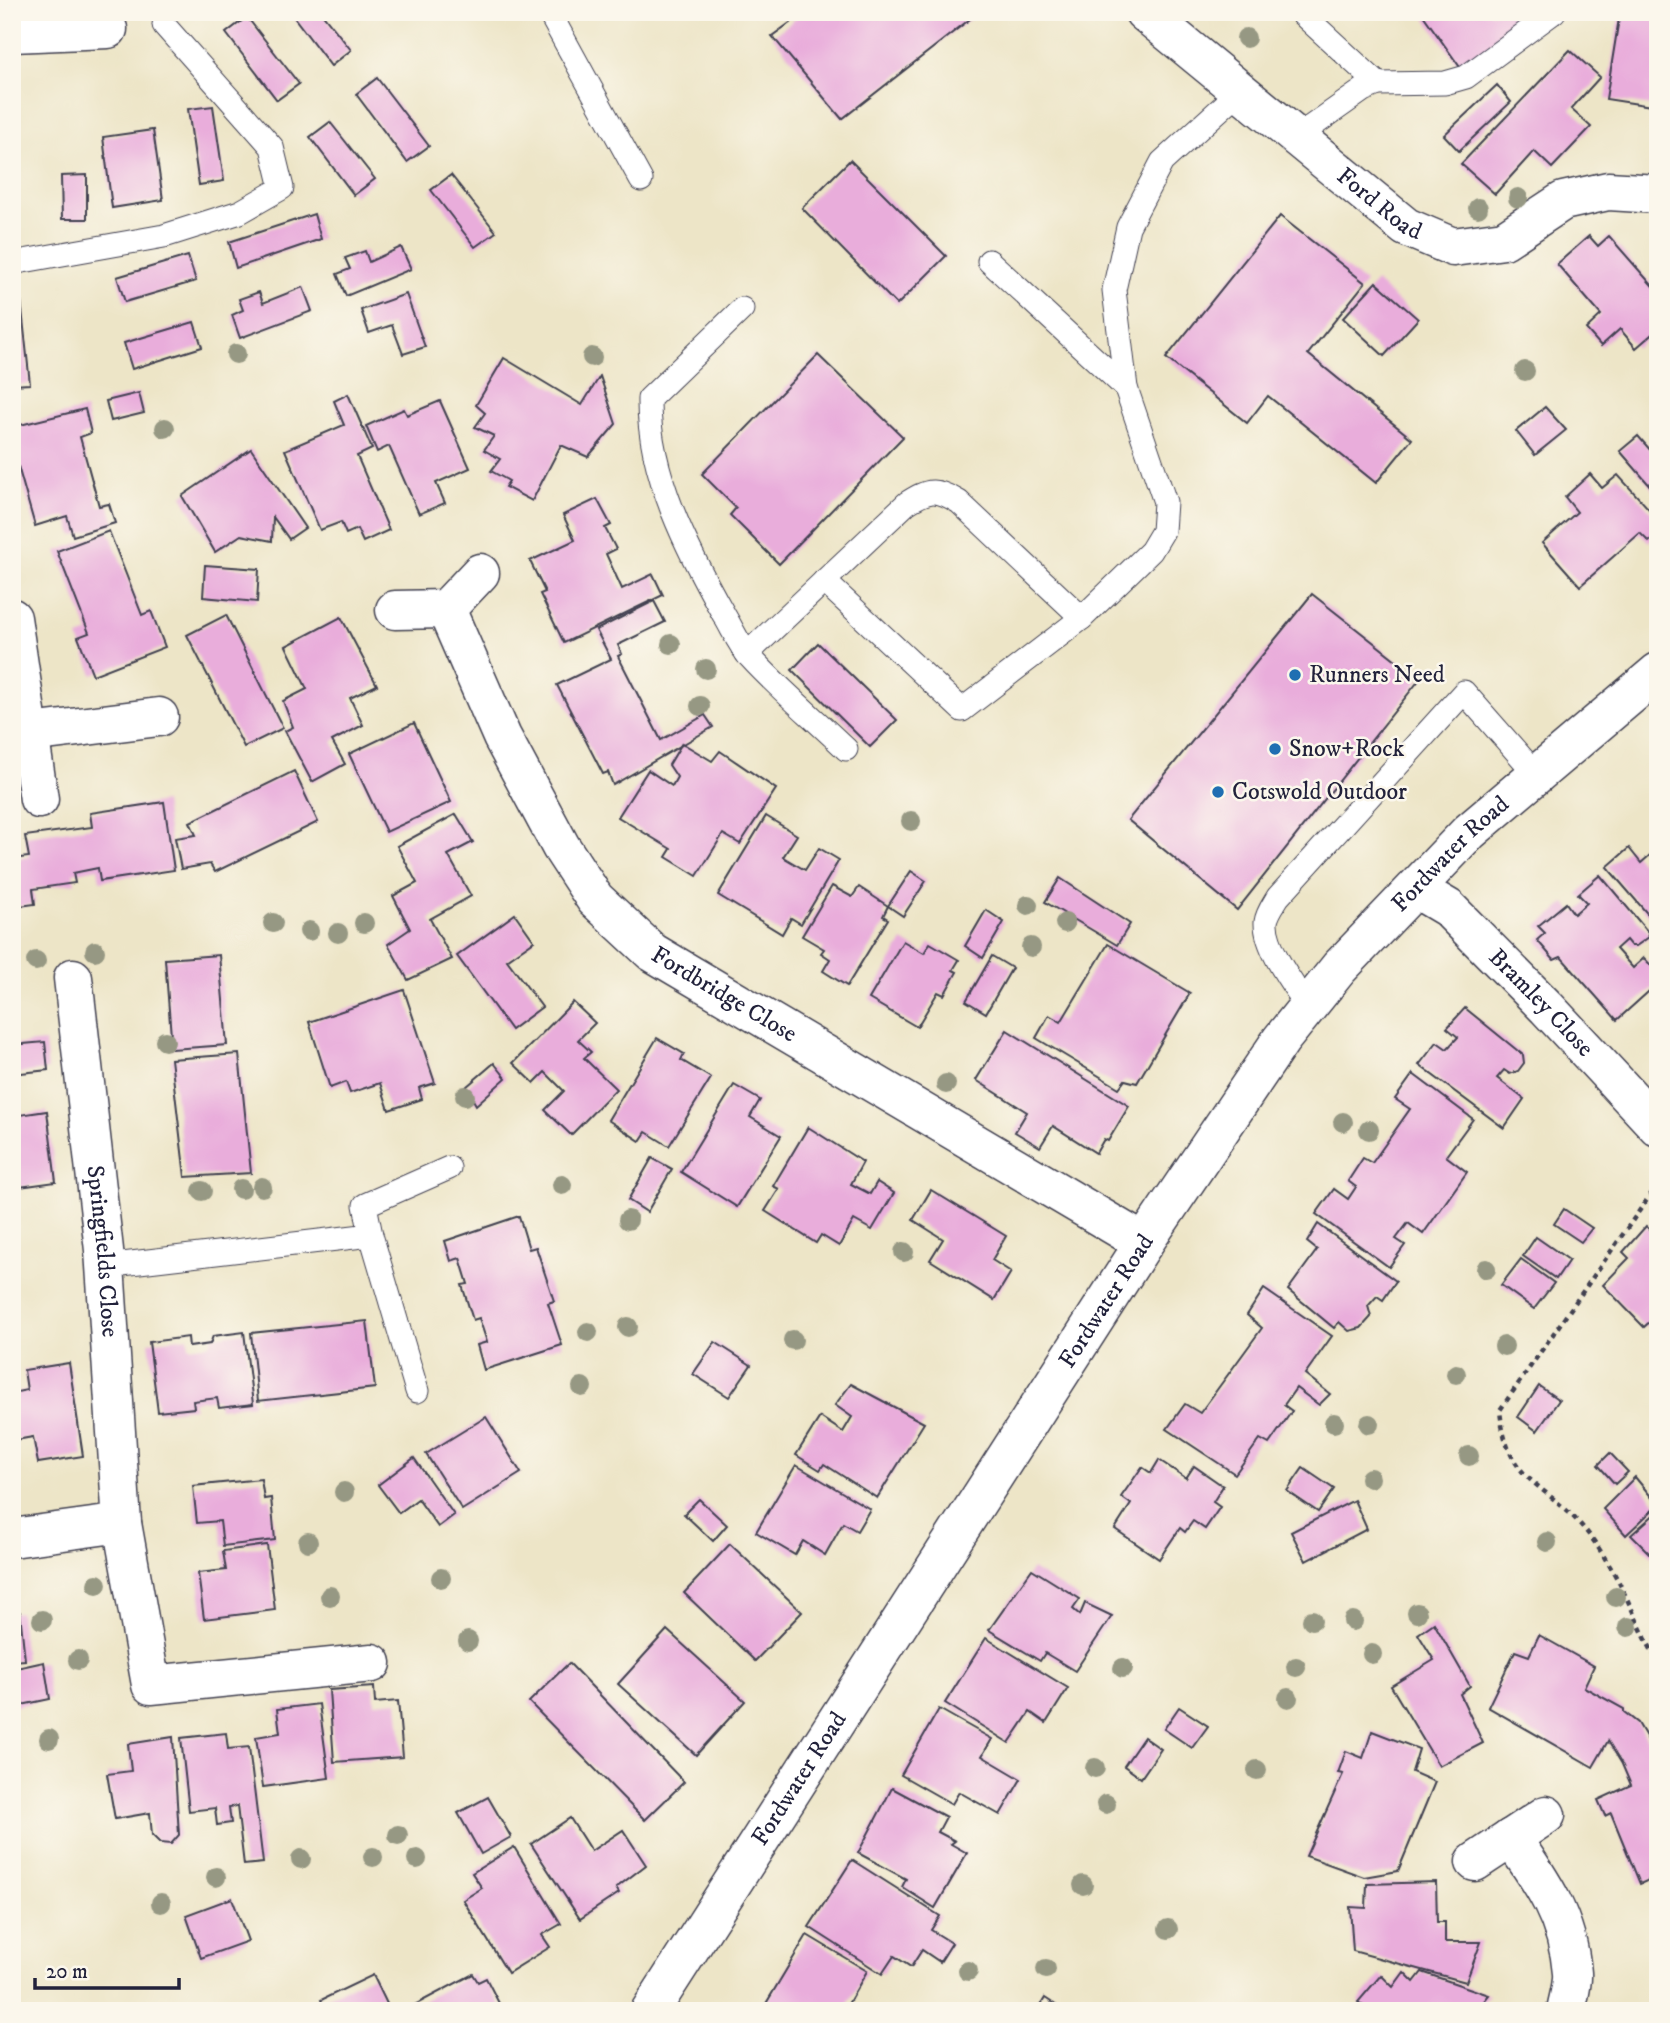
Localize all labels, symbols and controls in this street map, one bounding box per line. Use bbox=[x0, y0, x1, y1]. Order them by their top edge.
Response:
street label: Ford Road bbox=[1330, 161, 1426, 247]
place label: Runners Need bbox=[1309, 660, 1445, 690]
marker: Runners Need bbox=[1287, 667, 1303, 683]
place label: Snow+Rock bbox=[1289, 734, 1405, 764]
marker: Snow+Rock bbox=[1267, 741, 1283, 757]
place label: Cotswold Outdoor bbox=[1232, 777, 1407, 807]
marker: Cotswold Outdoor bbox=[1210, 784, 1226, 800]
street label: Fordwater Road bbox=[1385, 790, 1515, 918]
street label: Fordbridge Close bbox=[646, 940, 802, 1049]
street label: Bramley Close bbox=[1482, 943, 1600, 1063]
street label: Springfields Close bbox=[79, 1164, 125, 1338]
street label: Fordwater Road bbox=[1053, 1228, 1161, 1374]
street label: Fordwater Road bbox=[745, 1706, 853, 1851]
scale bar bbox=[35, 1946, 178, 1990]
text: 20 m bbox=[46, 1959, 88, 1985]

